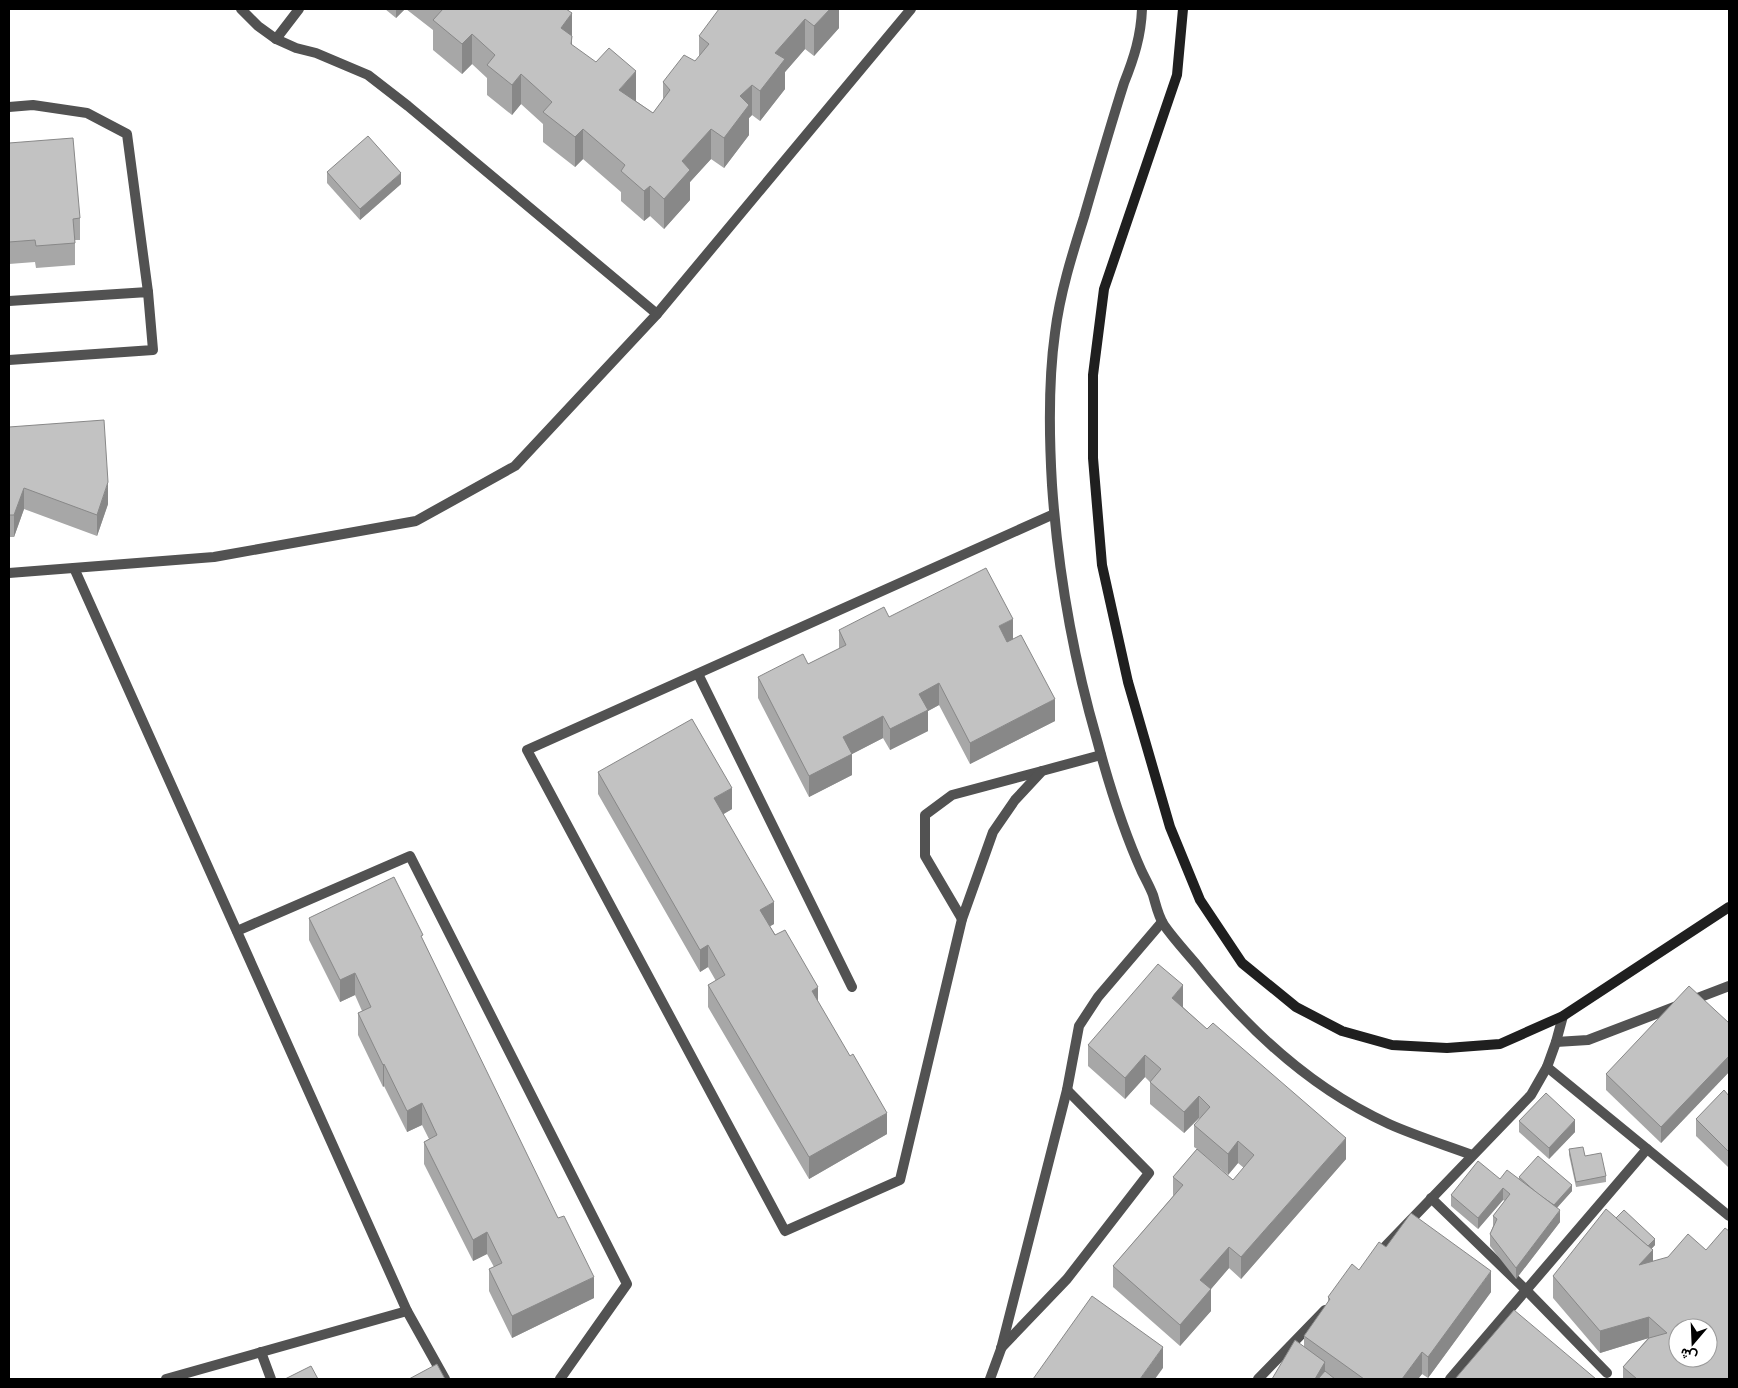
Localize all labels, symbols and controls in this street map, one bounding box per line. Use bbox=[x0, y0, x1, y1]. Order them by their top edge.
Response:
north arrow bbox=[1668, 1318, 1718, 1368]
text: ش bbox=[1677, 1343, 1700, 1367]

